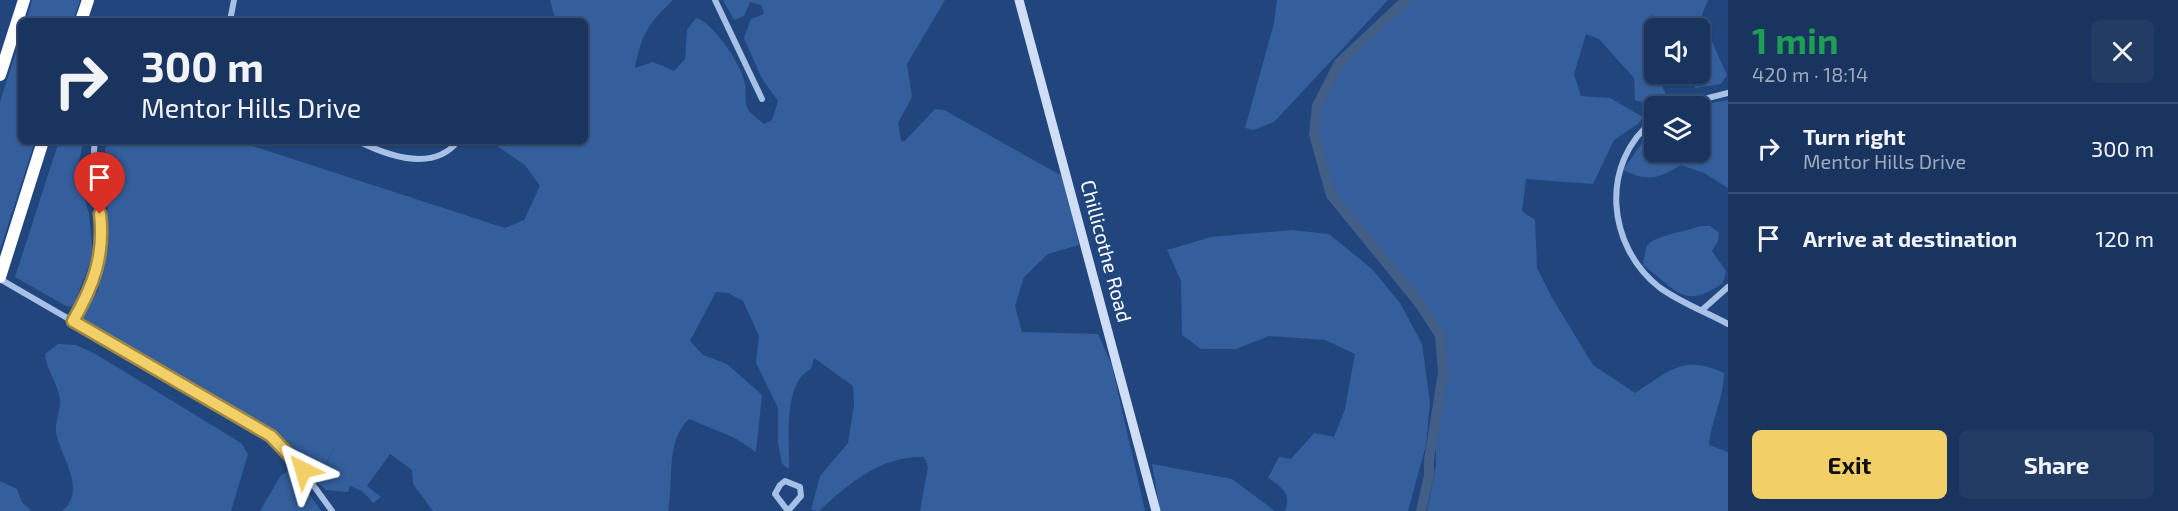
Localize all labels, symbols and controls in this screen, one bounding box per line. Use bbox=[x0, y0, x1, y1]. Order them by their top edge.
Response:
map controls bbox=[1644, 18, 1710, 162]
button: sound bbox=[1644, 18, 1710, 84]
text: 1 min bbox=[1752, 18, 1839, 61]
button: close bbox=[2091, 20, 2154, 83]
text: 300 m bbox=[141, 40, 264, 90]
icon: right bbox=[42, 42, 120, 120]
text: 420 m · 18:14 bbox=[1752, 62, 1868, 86]
text: Mentor Hills Drive bbox=[141, 91, 361, 123]
button: layers bbox=[1644, 96, 1710, 162]
text: Turn right bbox=[1803, 123, 1905, 149]
icon: right bbox=[1752, 132, 1785, 165]
text: 300 m bbox=[2091, 135, 2154, 161]
text: Mentor Hills Drive bbox=[1803, 149, 1966, 173]
pin bbox=[74, 152, 125, 214]
icon: arrive bbox=[83, 161, 116, 194]
street label: Chillicothe Road bbox=[1076, 177, 1137, 324]
icon: arrive bbox=[1752, 222, 1785, 255]
text: Arrive at destination bbox=[1803, 225, 2017, 251]
text: 120 m bbox=[2095, 225, 2154, 251]
button: Exit bbox=[1752, 430, 1947, 499]
button: Share bbox=[1959, 430, 2154, 499]
position arrow bbox=[271, 438, 335, 502]

